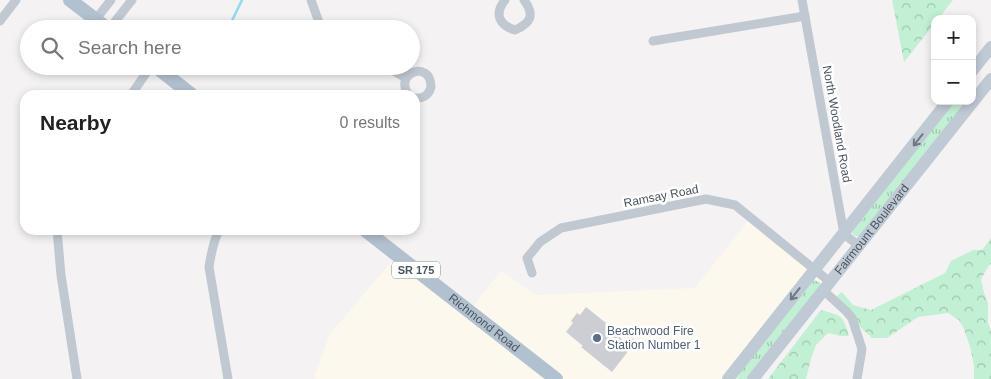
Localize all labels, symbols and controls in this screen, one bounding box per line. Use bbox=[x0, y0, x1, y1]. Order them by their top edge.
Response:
map controls bbox=[931, 15, 976, 105]
button: + bbox=[931, 15, 976, 60]
search box bbox=[20, 20, 420, 75]
icon: search bbox=[38, 34, 66, 62]
text: Search here bbox=[78, 37, 182, 58]
button: − bbox=[931, 60, 976, 105]
street label: North Woodland Road bbox=[820, 64, 854, 184]
text: Nearby bbox=[40, 111, 111, 134]
text: 0 results bbox=[340, 114, 400, 131]
one-way arrow bbox=[913, 133, 924, 146]
street label: Fairmount Boulevard bbox=[832, 181, 912, 277]
street label: Ramsay Road bbox=[622, 182, 700, 210]
road number: SR 175 bbox=[392, 262, 440, 278]
one-way arrow bbox=[790, 287, 801, 300]
street label: Richmond Road bbox=[446, 291, 522, 355]
place label: Beachwood Fire Station Number 1 bbox=[607, 324, 701, 352]
marker: Beachwood Fire Station Number 1 bbox=[591, 332, 603, 344]

